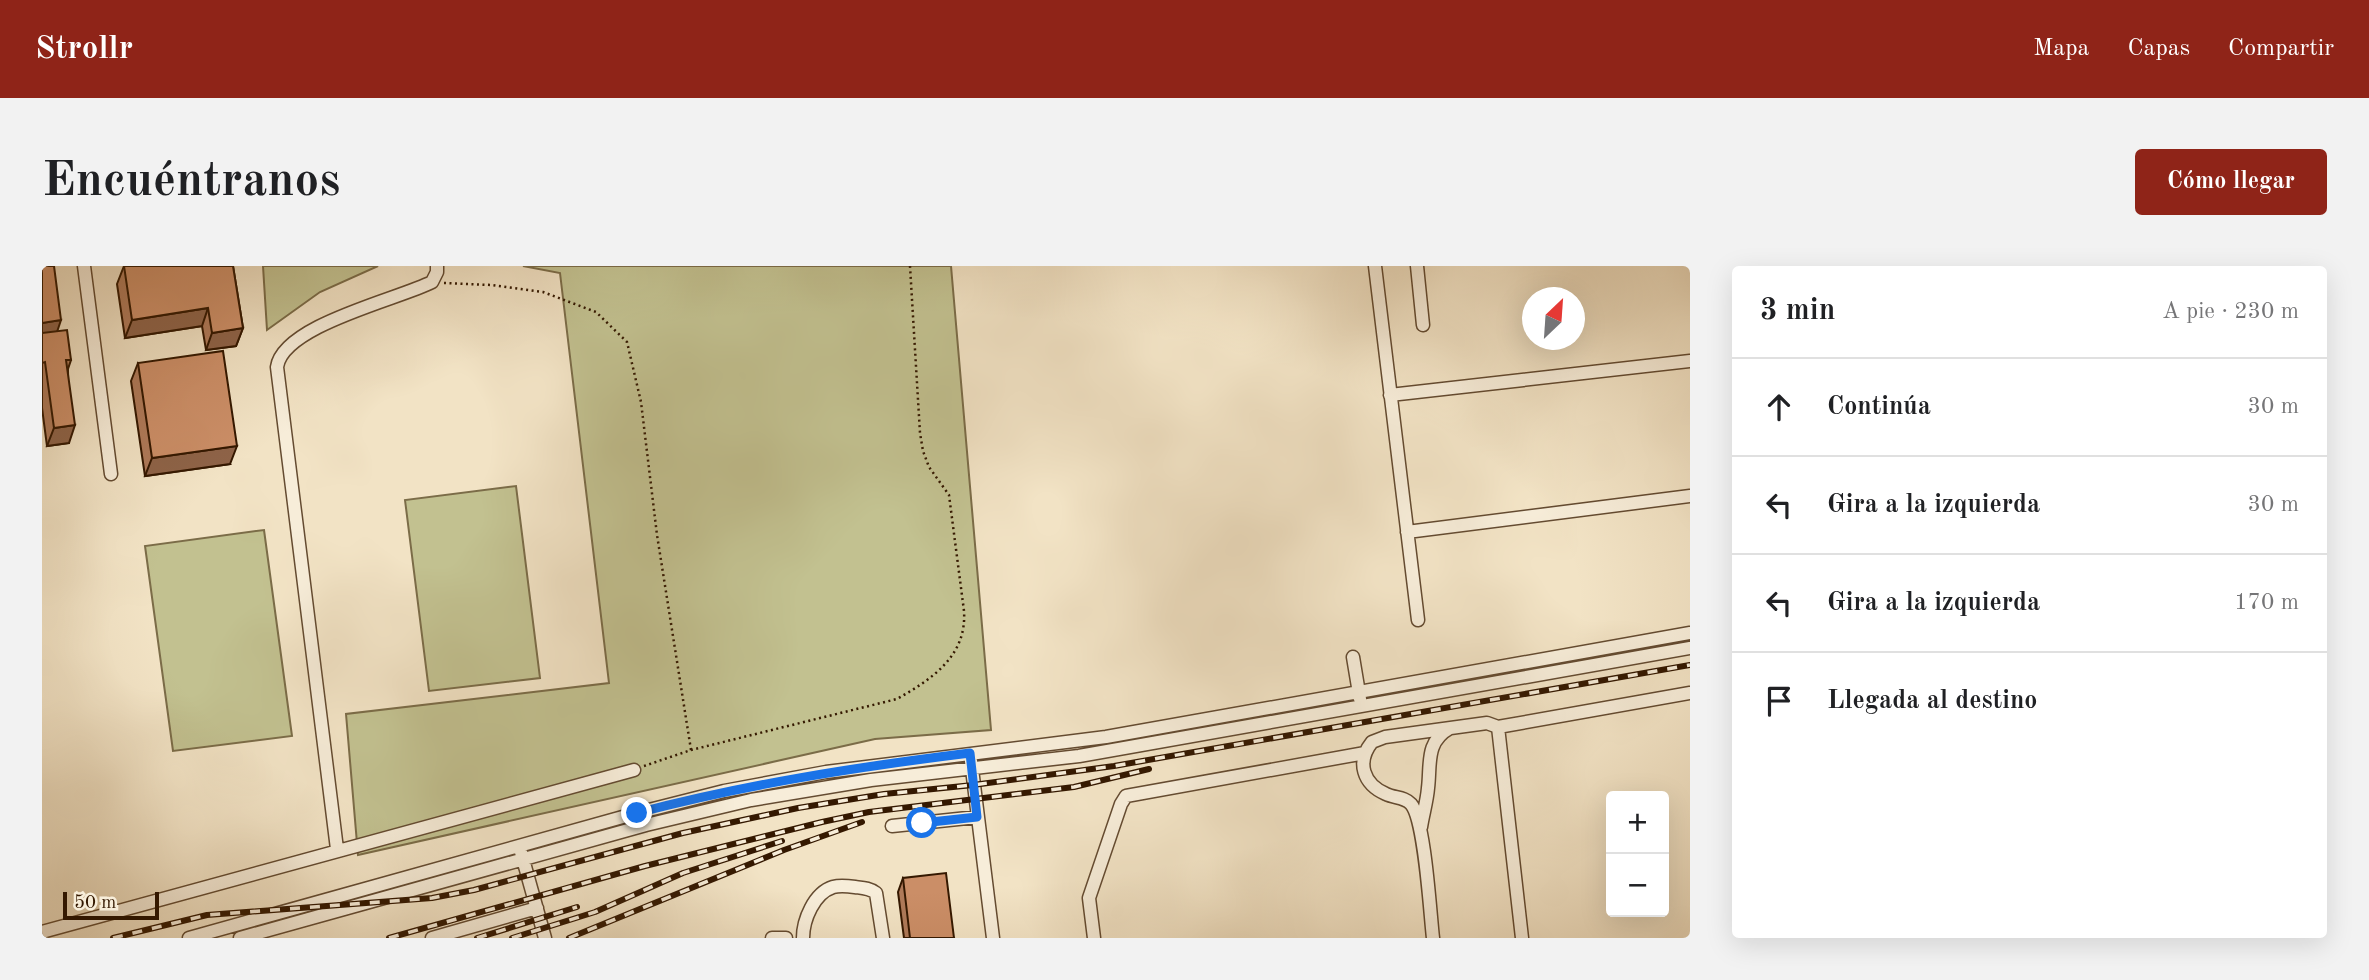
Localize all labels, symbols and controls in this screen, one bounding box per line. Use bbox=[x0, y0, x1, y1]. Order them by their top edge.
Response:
text: Strollr bbox=[35, 33, 133, 66]
text: Mapa bbox=[2033, 37, 2089, 61]
text: Capas bbox=[2127, 37, 2190, 61]
text: Compartir bbox=[2228, 37, 2334, 61]
button: Cómo llegar bbox=[2135, 149, 2327, 215]
text: Encuéntranos bbox=[42, 158, 340, 207]
north arrow bbox=[1522, 287, 1585, 350]
text: 3 min bbox=[1760, 296, 1835, 326]
text: A pie · 230 m bbox=[2162, 300, 2299, 323]
icon: ahead bbox=[1760, 388, 1798, 426]
text: Continúa bbox=[1827, 394, 1931, 420]
text: 30 m bbox=[2248, 395, 2299, 418]
icon: left bbox=[1760, 486, 1798, 524]
text: Gira a la izquierda bbox=[1827, 492, 2040, 518]
text: 30 m bbox=[2248, 493, 2299, 516]
icon: left bbox=[1760, 584, 1798, 622]
text: Gira a la izquierda bbox=[1827, 590, 2040, 616]
text: 170 m bbox=[2234, 591, 2299, 614]
icon: arrive bbox=[1760, 682, 1798, 720]
text: Llegada al destino bbox=[1827, 688, 2037, 714]
map controls bbox=[1606, 791, 1669, 917]
button: + bbox=[1606, 791, 1669, 854]
route end bbox=[621, 797, 652, 828]
route start bbox=[906, 807, 937, 838]
button: − bbox=[1606, 854, 1669, 917]
scale bar bbox=[63, 889, 159, 921]
text: 50 m bbox=[74, 894, 116, 913]

